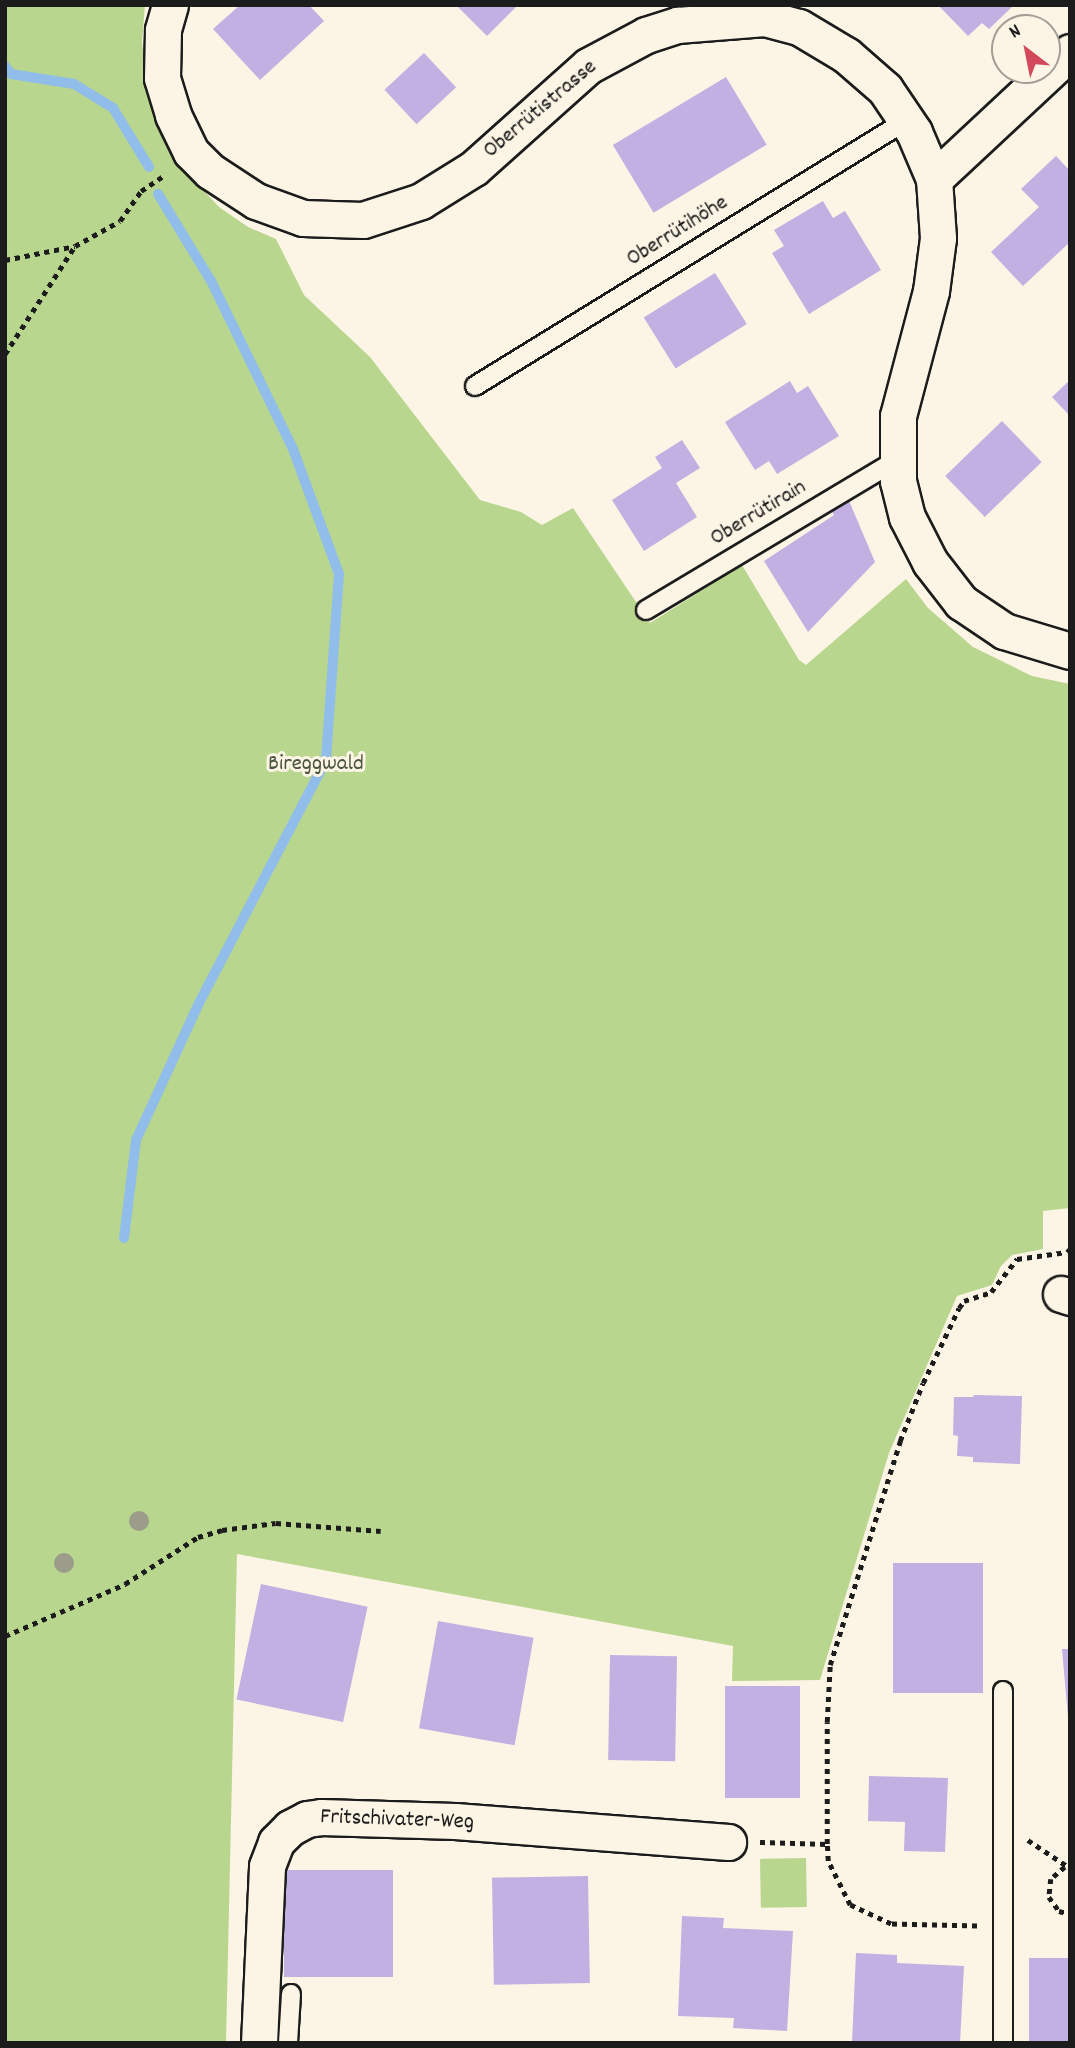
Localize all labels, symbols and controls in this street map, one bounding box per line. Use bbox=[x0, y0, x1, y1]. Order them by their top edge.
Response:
north arrow bbox=[991, 14, 1061, 84]
text: N bbox=[1005, 19, 1027, 46]
street label: Oberrütistrasse bbox=[479, 54, 603, 166]
street label: Oberrütihöhe bbox=[622, 190, 734, 274]
street label: Oberrütirain bbox=[706, 475, 812, 553]
park label: Bireggwald bbox=[268, 751, 364, 779]
street label: Fritschivater-Weg bbox=[320, 1805, 474, 1837]

